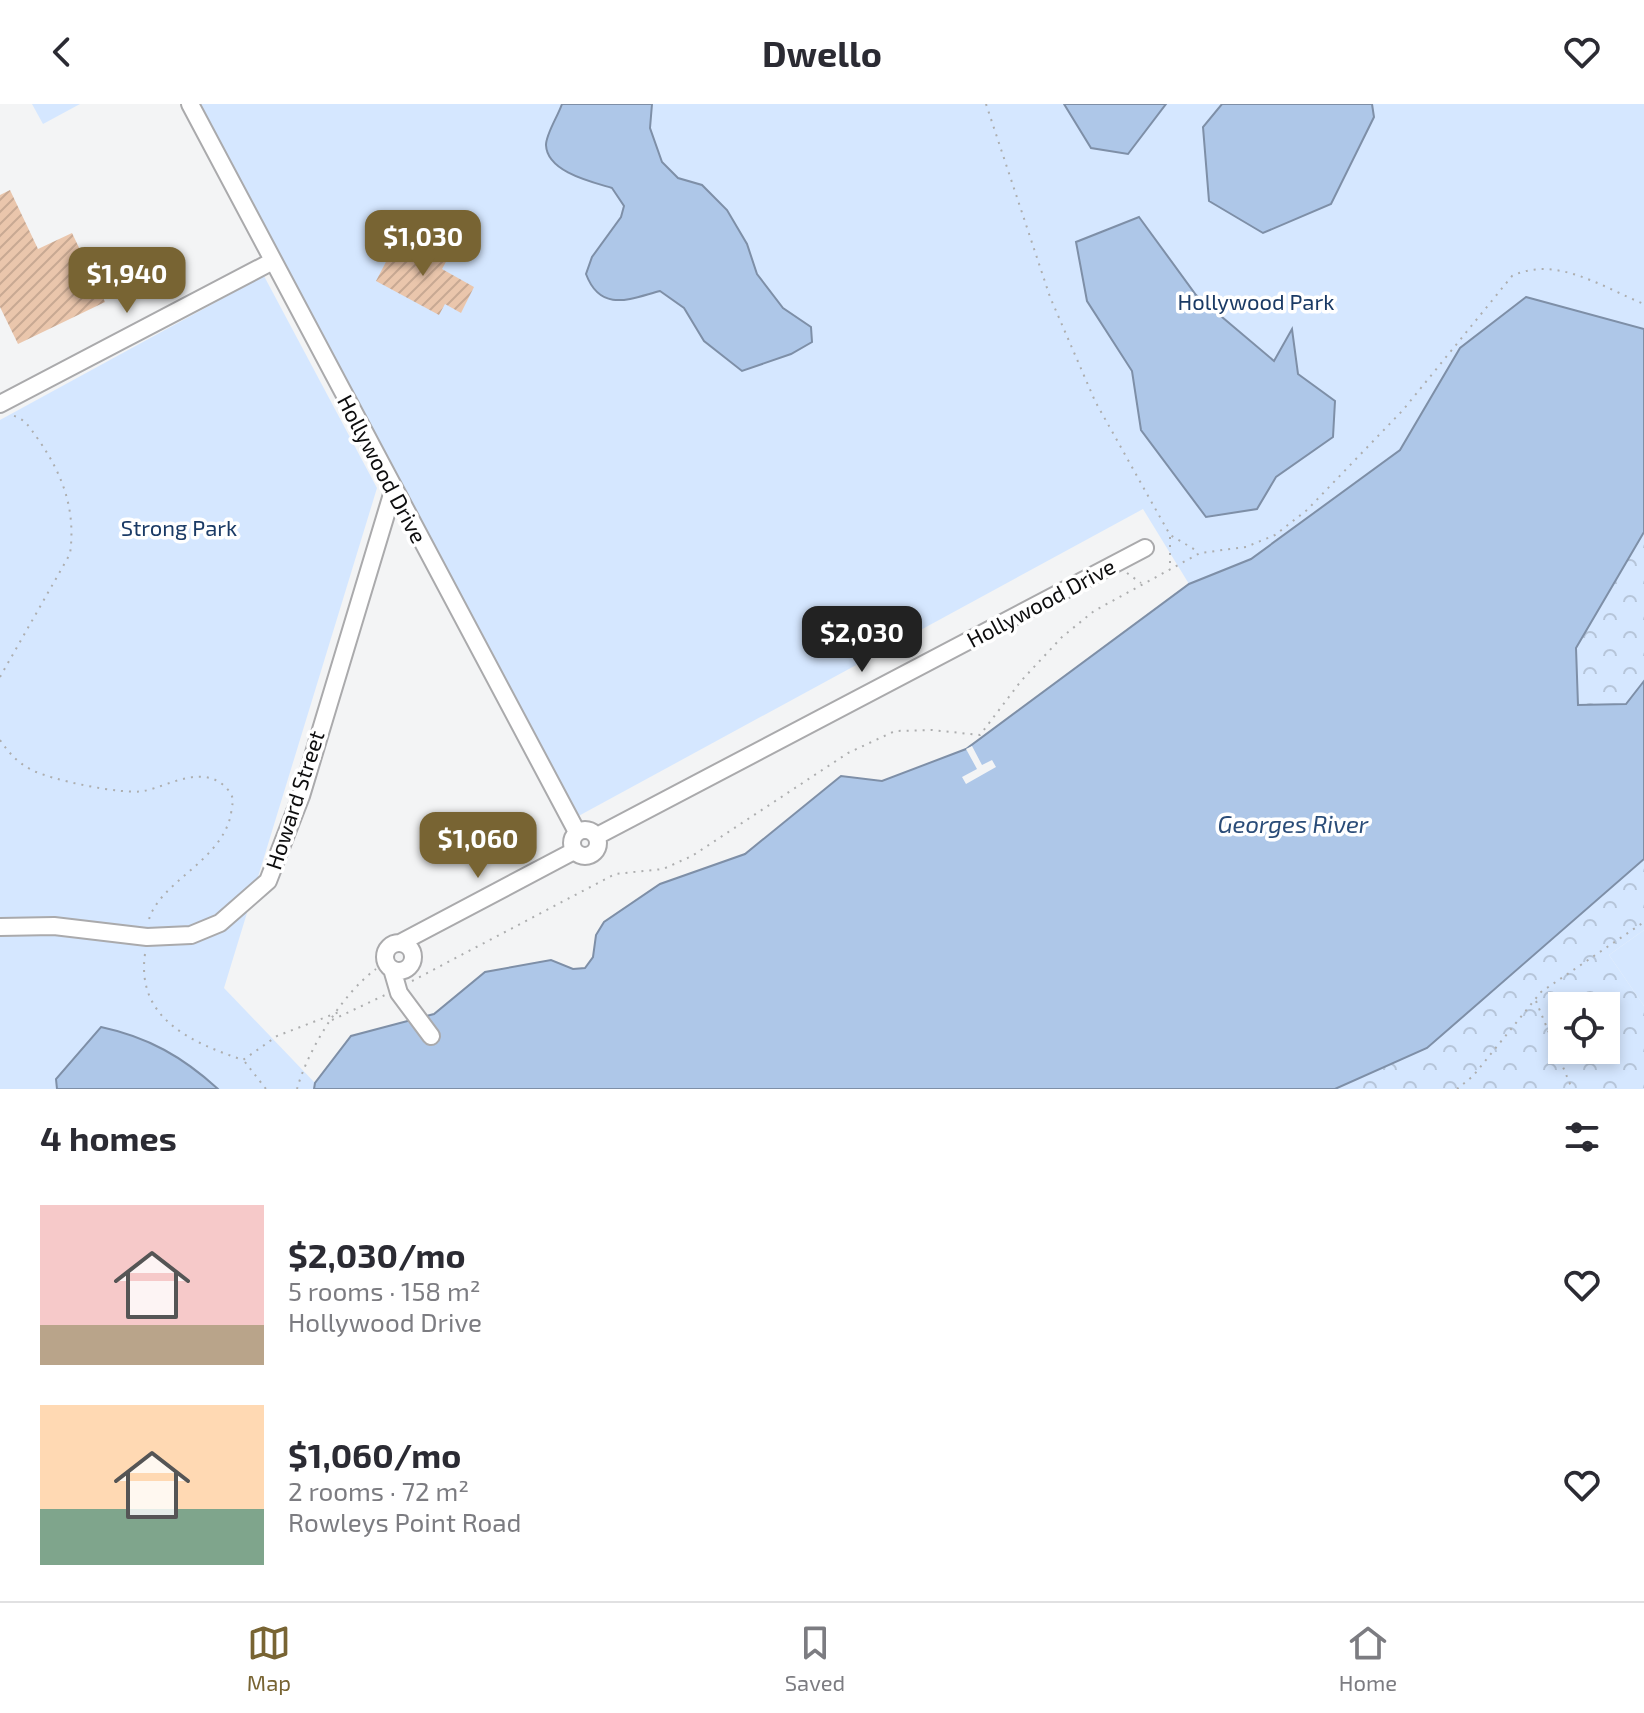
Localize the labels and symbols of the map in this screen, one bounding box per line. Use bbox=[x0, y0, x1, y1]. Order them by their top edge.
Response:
pin: $1,030 bbox=[358, 210, 488, 278]
pin: $1,940 bbox=[62, 247, 192, 315]
park label: Hollywood Park bbox=[1178, 288, 1334, 314]
street label: Hollywood Drive bbox=[333, 390, 433, 547]
park label: Strong Park bbox=[121, 514, 237, 540]
street label: Hollywood Drive bbox=[962, 552, 1119, 652]
pin: $2,030 bbox=[797, 606, 927, 674]
street label: Howard Street bbox=[259, 727, 329, 872]
water label: Georges River bbox=[1218, 809, 1369, 838]
pin: $1,060 bbox=[413, 812, 543, 880]

